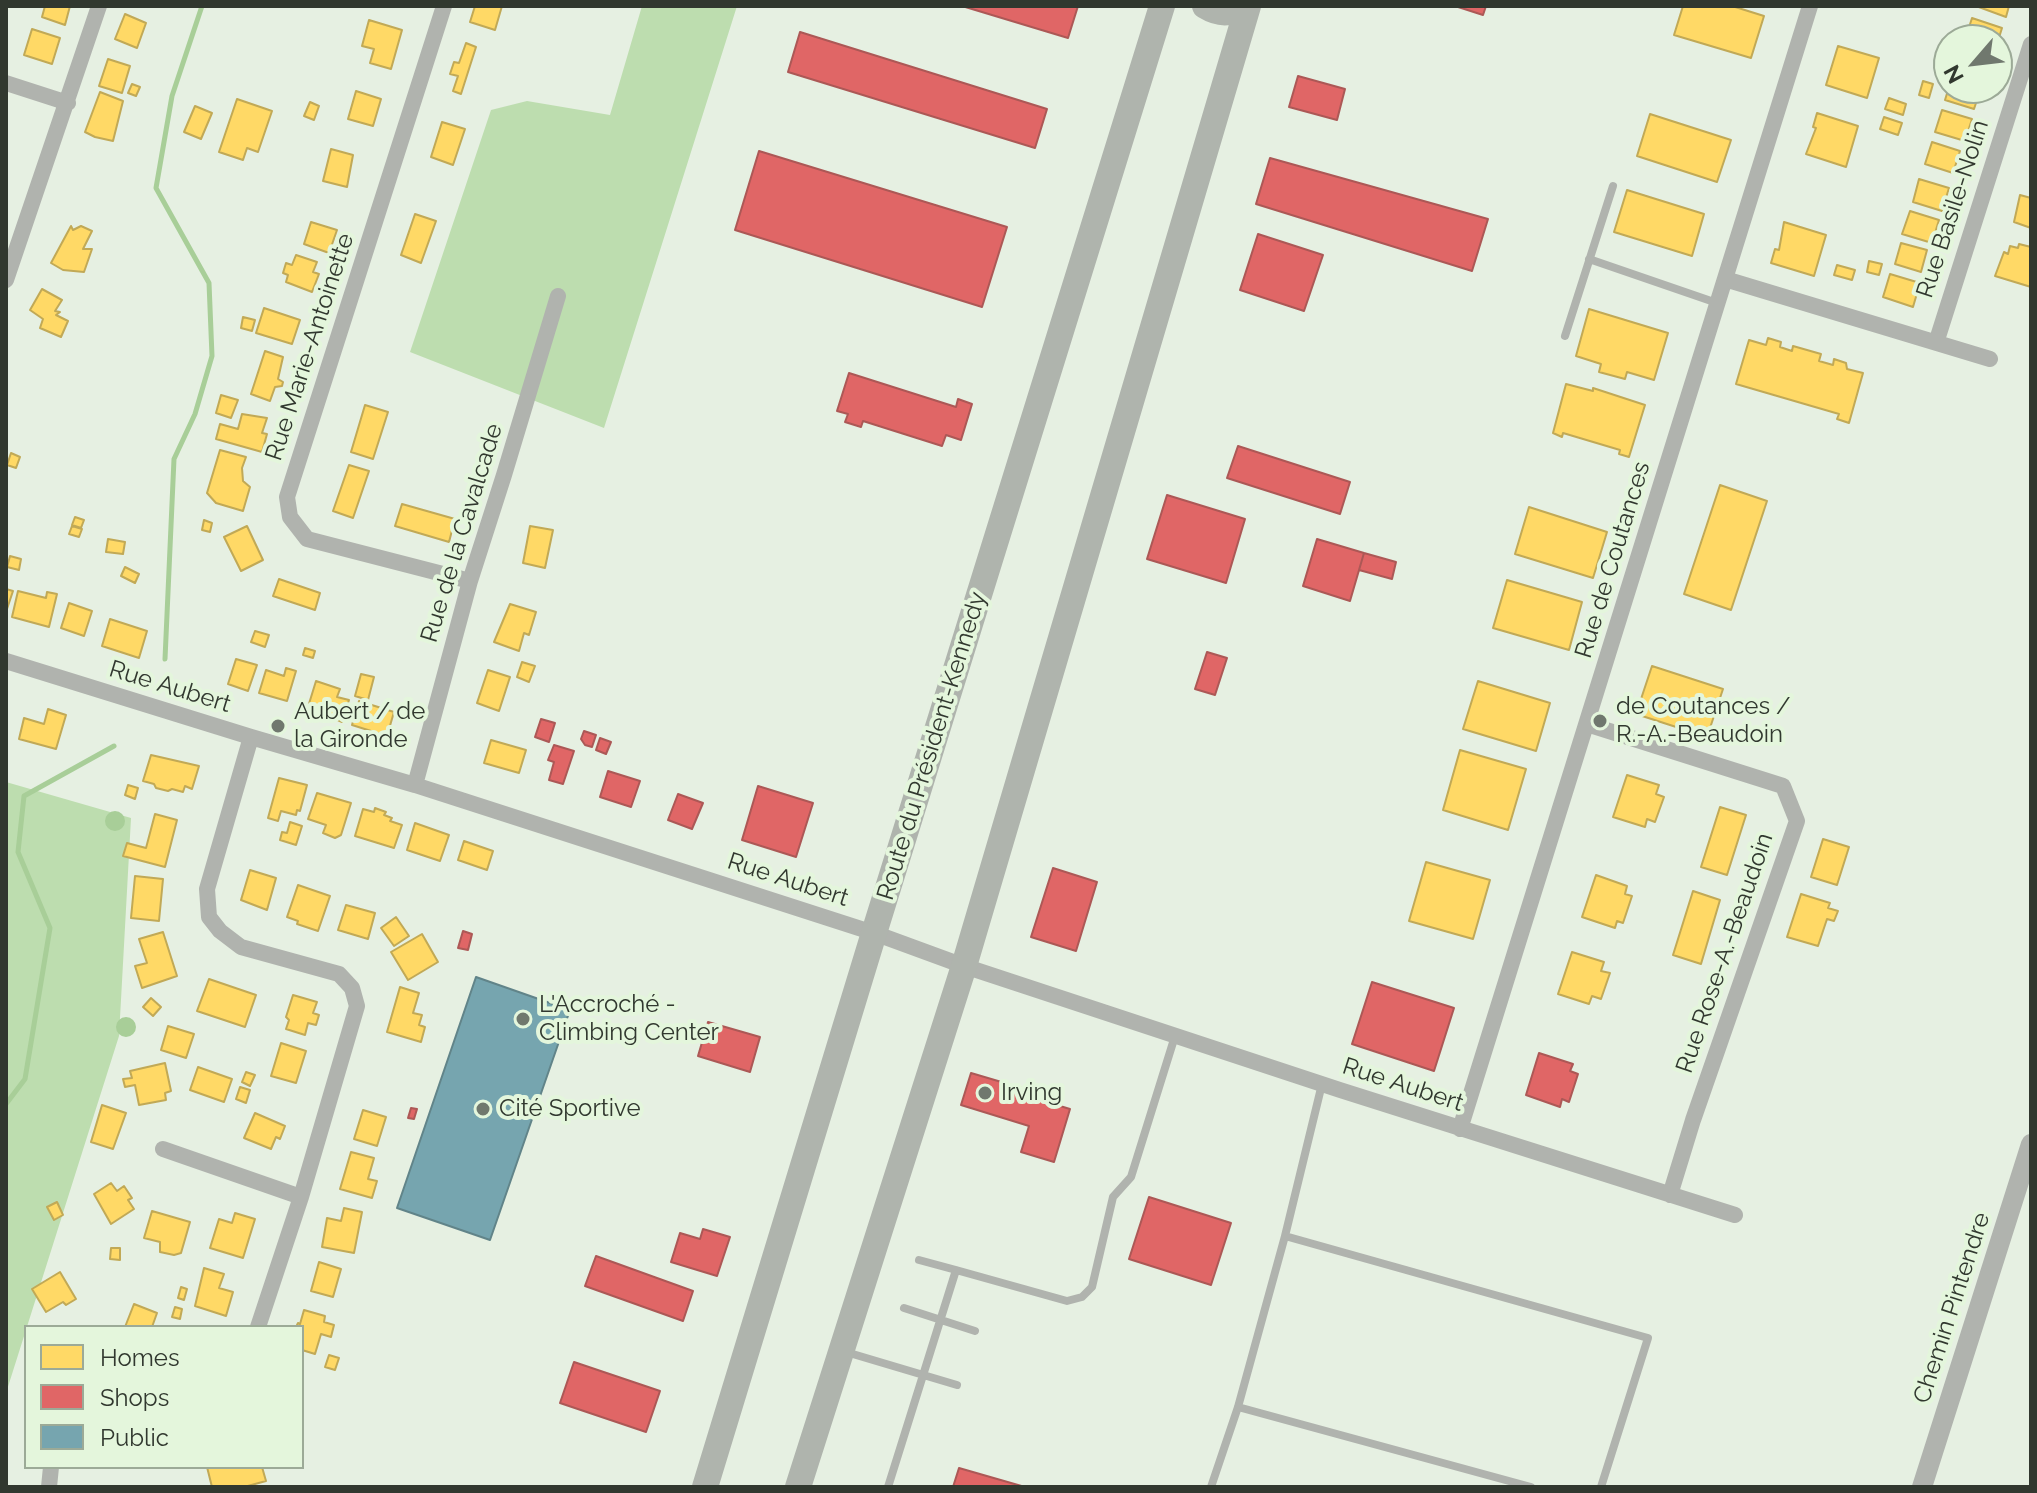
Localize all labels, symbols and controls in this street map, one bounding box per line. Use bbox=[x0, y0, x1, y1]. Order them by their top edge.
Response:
north arrow bbox=[1933, 24, 2013, 104]
text: N bbox=[1938, 61, 1969, 88]
street label: Rue Basile-Nolin bbox=[1911, 117, 1995, 301]
street label: Rue Marie-Antoinette bbox=[260, 230, 360, 464]
street label: Rue de la Cavalcade bbox=[415, 420, 509, 646]
street label: Rue de Coutances bbox=[1569, 458, 1657, 662]
street label: Route du Président-Kennedy bbox=[871, 588, 993, 904]
street label: Rue Aubert bbox=[106, 655, 234, 719]
place label: de Coutances / R.-A.-Beaudoin bbox=[1616, 693, 1791, 749]
place label: Aubert / de la Gironde bbox=[294, 698, 425, 754]
marker: de Coutances / R.-A.-Beaudoin bbox=[1591, 712, 1609, 730]
marker: Aubert / de la Gironde bbox=[269, 717, 287, 735]
street label: Rue Rose-A.-Beaudoin bbox=[1670, 829, 1780, 1077]
street label: Rue Aubert bbox=[724, 847, 852, 913]
place label: L'Accroché - Climbing Center bbox=[539, 991, 719, 1047]
marker: L'Accroché - Climbing Center bbox=[514, 1010, 532, 1028]
street label: Rue Aubert bbox=[1339, 1052, 1467, 1118]
place label: Irving bbox=[1001, 1079, 1062, 1107]
marker: Irving bbox=[976, 1084, 994, 1102]
place label: Cité Sportive bbox=[499, 1095, 641, 1123]
marker: Cité Sportive bbox=[474, 1100, 492, 1118]
street label: Chemin Pintendre bbox=[1908, 1209, 1996, 1407]
legend bbox=[24, 1325, 304, 1469]
text: Homes bbox=[100, 1343, 180, 1372]
text: Shops bbox=[100, 1383, 169, 1412]
text: Public bbox=[100, 1423, 169, 1452]

